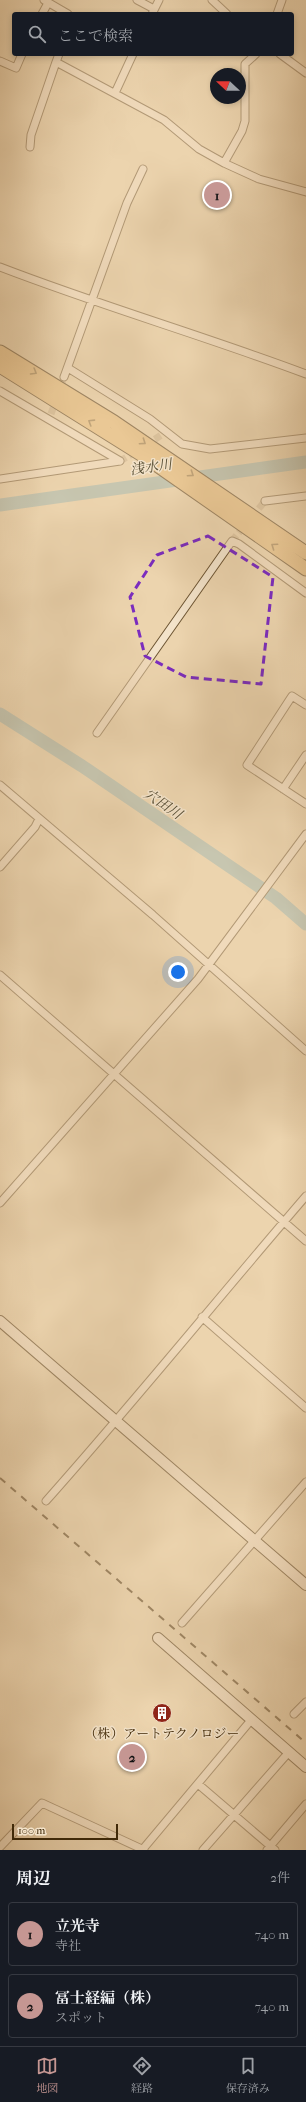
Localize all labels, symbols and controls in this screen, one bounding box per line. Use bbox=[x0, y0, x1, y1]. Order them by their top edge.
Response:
search box bbox=[12, 12, 294, 56]
icon: search bbox=[26, 23, 48, 45]
text: ここで検索 bbox=[58, 27, 133, 45]
north arrow bbox=[210, 68, 246, 104]
pin: 1 bbox=[204, 180, 230, 210]
one-way arrow bbox=[30, 367, 37, 375]
one-way arrow bbox=[88, 419, 95, 426]
one-way arrow bbox=[139, 437, 146, 444]
water label: 浅水川 bbox=[129, 455, 175, 478]
one-way arrow bbox=[187, 469, 194, 477]
one-way arrow bbox=[271, 543, 278, 551]
water label: 穴田川 bbox=[141, 785, 187, 824]
your location bbox=[168, 962, 188, 982]
building icon: （株）アートテクノロジー bbox=[151, 1702, 173, 1724]
place label: （株）アートテクノロジー bbox=[85, 1726, 239, 1741]
pin: 2 bbox=[119, 1742, 145, 1772]
scale bar bbox=[12, 1822, 118, 1841]
text: 100 m bbox=[18, 1824, 46, 1837]
text: 周辺 bbox=[16, 1868, 50, 1888]
text: 2件 bbox=[270, 1870, 290, 1885]
text: 立光寺 bbox=[55, 1917, 100, 1935]
text: 1 bbox=[28, 1927, 32, 1942]
text: 740 m bbox=[255, 1927, 289, 1942]
text: 寺社 bbox=[55, 1938, 81, 1953]
text: 冨士経編（株） bbox=[55, 1989, 160, 2007]
text: 2 bbox=[27, 1999, 33, 2014]
text: 740 m bbox=[255, 1999, 289, 2014]
text: スポット bbox=[55, 2010, 107, 2025]
tab: 地図 bbox=[36, 2055, 58, 2095]
tab: 経路 bbox=[131, 2055, 153, 2095]
tab: 保存済み bbox=[226, 2055, 270, 2095]

